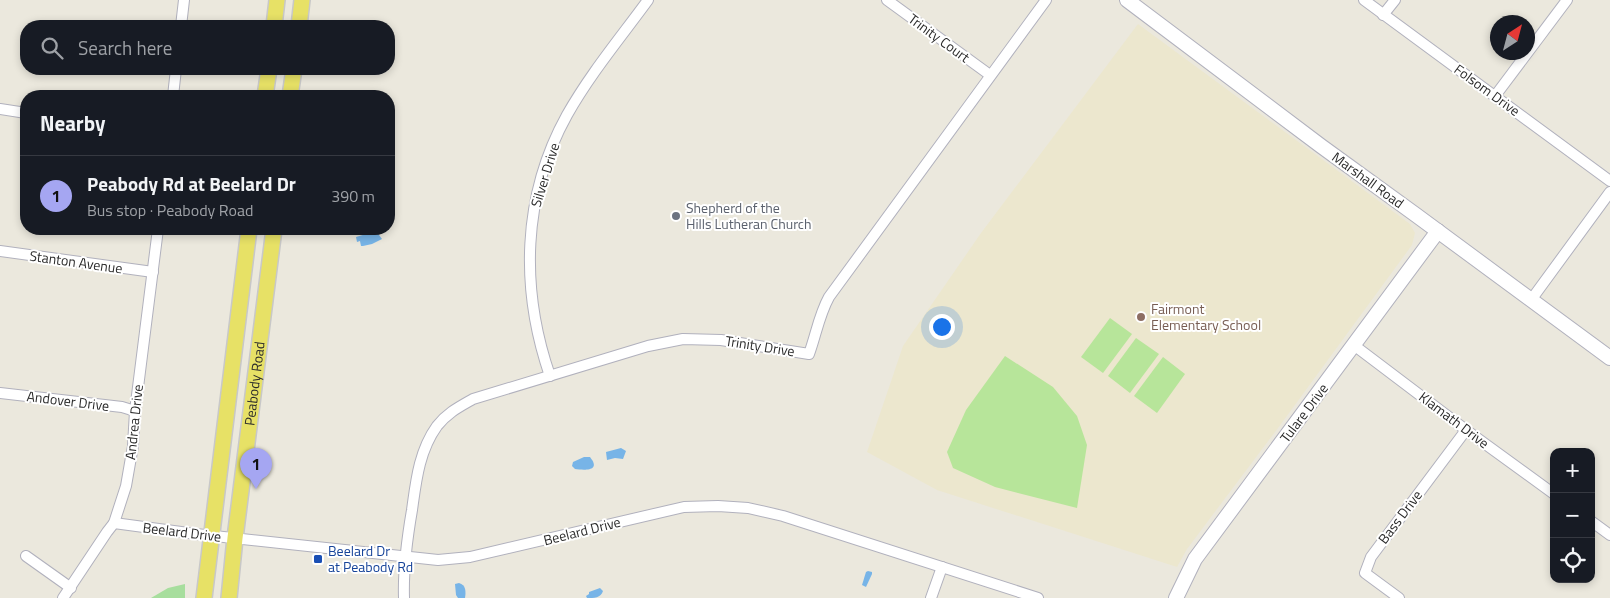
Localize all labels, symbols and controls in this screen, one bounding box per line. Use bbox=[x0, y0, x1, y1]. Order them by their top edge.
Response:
street label: Trinity Court bbox=[904, 8, 974, 67]
north arrow bbox=[1490, 15, 1535, 60]
search box bbox=[20, 20, 395, 75]
text: Search here bbox=[78, 33, 172, 62]
icon: search bbox=[38, 34, 66, 62]
street label: Folsom Drive bbox=[1450, 58, 1525, 121]
text: Nearby bbox=[40, 107, 105, 139]
street label: Silver Drive bbox=[525, 140, 564, 210]
street label: Marshall Road bbox=[1328, 146, 1409, 213]
text: Peabody Rd at Beelard Dr bbox=[87, 169, 296, 198]
text: 1 bbox=[52, 184, 60, 208]
text: 390 m bbox=[331, 184, 375, 208]
place label: Shepherd of the Hills Lutheran Church bbox=[686, 197, 812, 234]
text: Bus stop · Peabody Road bbox=[87, 198, 254, 222]
marker: Shepherd of the Hills Lutheran Church bbox=[670, 210, 682, 222]
street label: Stanton Avenue bbox=[28, 245, 124, 278]
place label: Fairmont Elementary School bbox=[1151, 298, 1261, 335]
marker: Fairmont Elementary School bbox=[1135, 311, 1147, 323]
your location bbox=[929, 314, 955, 340]
street label: Trinity Drive bbox=[724, 330, 796, 361]
street label: Peabody Road bbox=[238, 340, 270, 427]
street label: Tulare Drive bbox=[1274, 379, 1333, 447]
street label: Andrea Drive bbox=[119, 383, 148, 461]
street label: Andover Drive bbox=[26, 385, 110, 416]
street label: Klamath Drive bbox=[1415, 386, 1494, 453]
pin: 1 bbox=[240, 448, 272, 489]
map controls bbox=[1550, 448, 1595, 583]
button: + bbox=[1550, 448, 1595, 493]
street label: Bass Drive bbox=[1372, 485, 1427, 548]
button: − bbox=[1550, 493, 1595, 538]
street label: Beelard Drive bbox=[541, 511, 623, 550]
street label: Beelard Drive bbox=[142, 516, 222, 547]
button: locate bbox=[1550, 538, 1595, 583]
place label: Beelard Dr at Peabody Rd bbox=[328, 540, 413, 577]
marker: Beelard Dr at Peabody Rd bbox=[312, 553, 324, 565]

